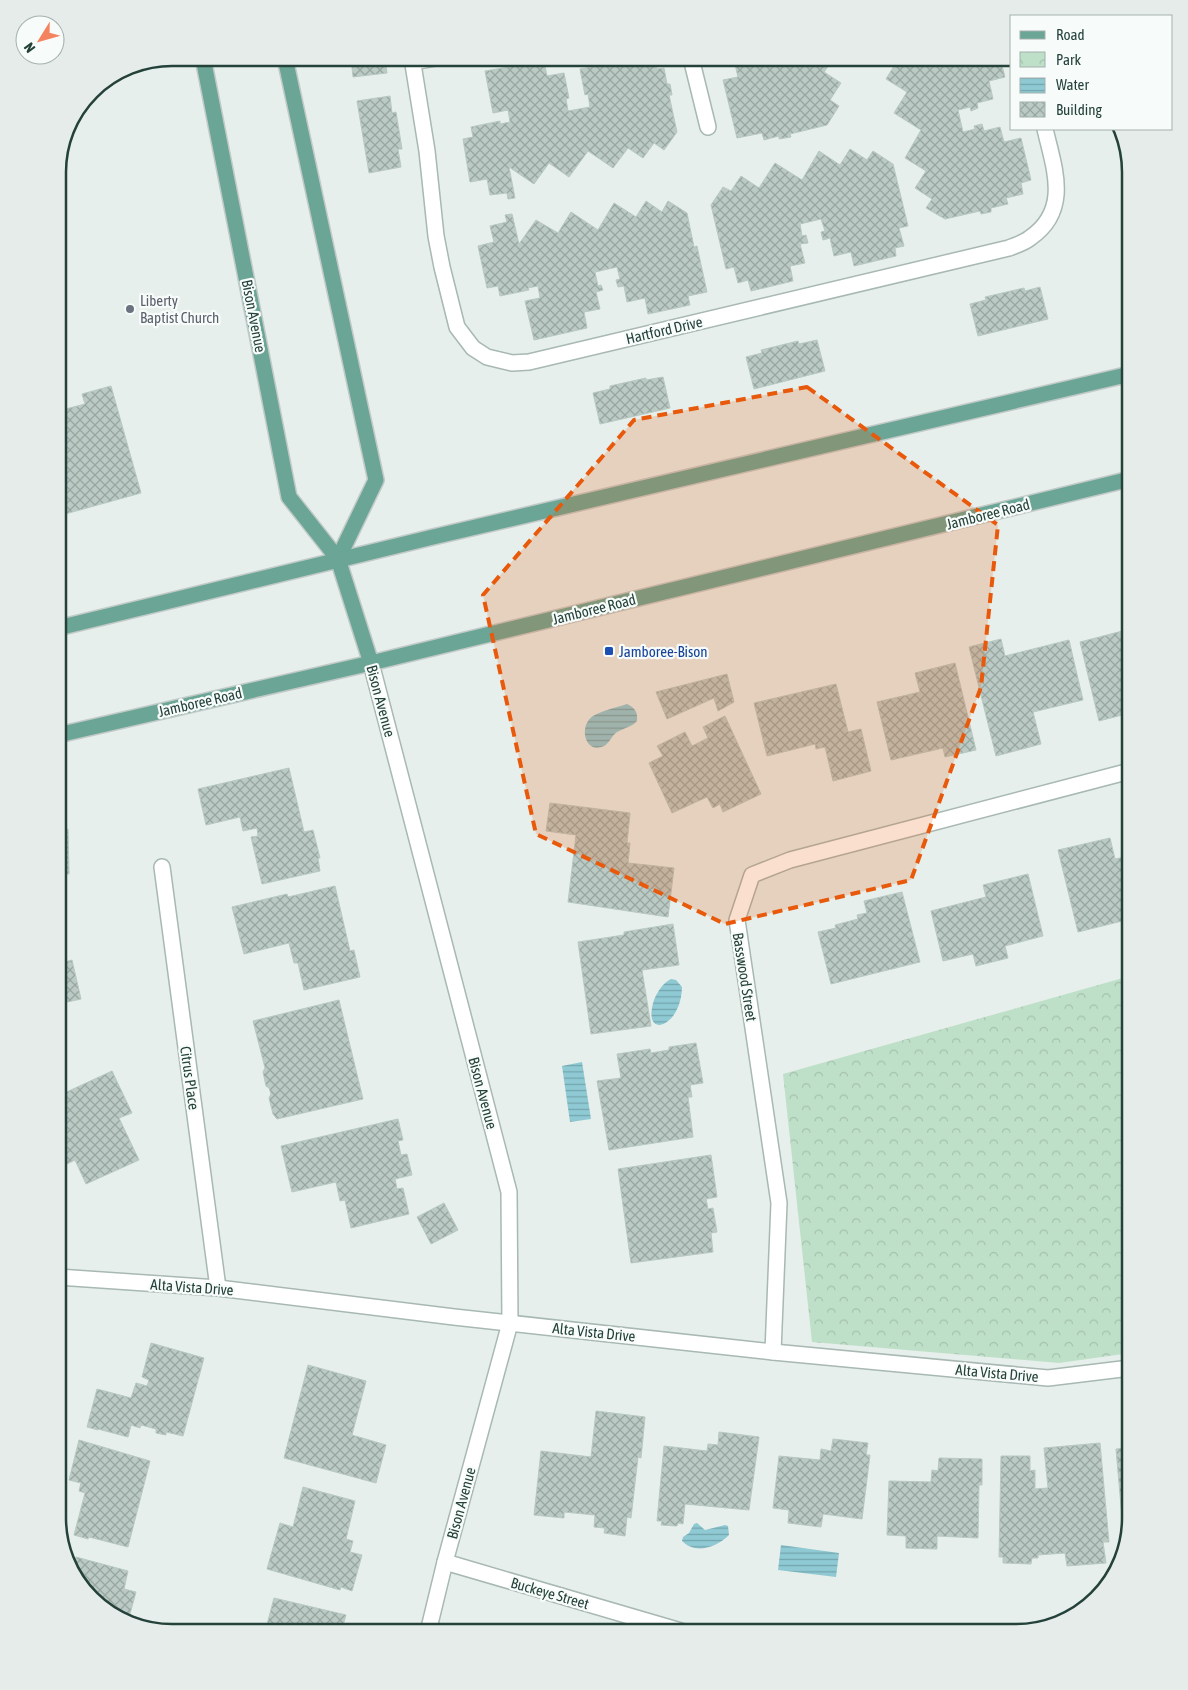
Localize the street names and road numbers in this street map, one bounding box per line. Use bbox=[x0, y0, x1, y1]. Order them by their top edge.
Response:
street label: Bison Avenue bbox=[239, 278, 269, 354]
street label: Hartford Drive bbox=[624, 313, 704, 347]
street label: Jamboree Road bbox=[945, 495, 1031, 533]
street label: Jamboree Road bbox=[551, 590, 637, 628]
street label: Bison Avenue bbox=[363, 663, 399, 739]
street label: Jamboree Road bbox=[156, 684, 244, 720]
street label: Basswood Street bbox=[730, 931, 760, 1023]
street label: Citrus Place bbox=[177, 1045, 203, 1111]
street label: Bison Avenue bbox=[465, 1055, 501, 1131]
street label: Alta Vista Drive bbox=[150, 1276, 234, 1298]
street label: Alta Vista Drive bbox=[552, 1319, 636, 1345]
street label: Alta Vista Drive bbox=[955, 1361, 1039, 1385]
street label: Bison Avenue bbox=[443, 1465, 479, 1541]
street label: Buckeye Street bbox=[509, 1574, 591, 1612]

